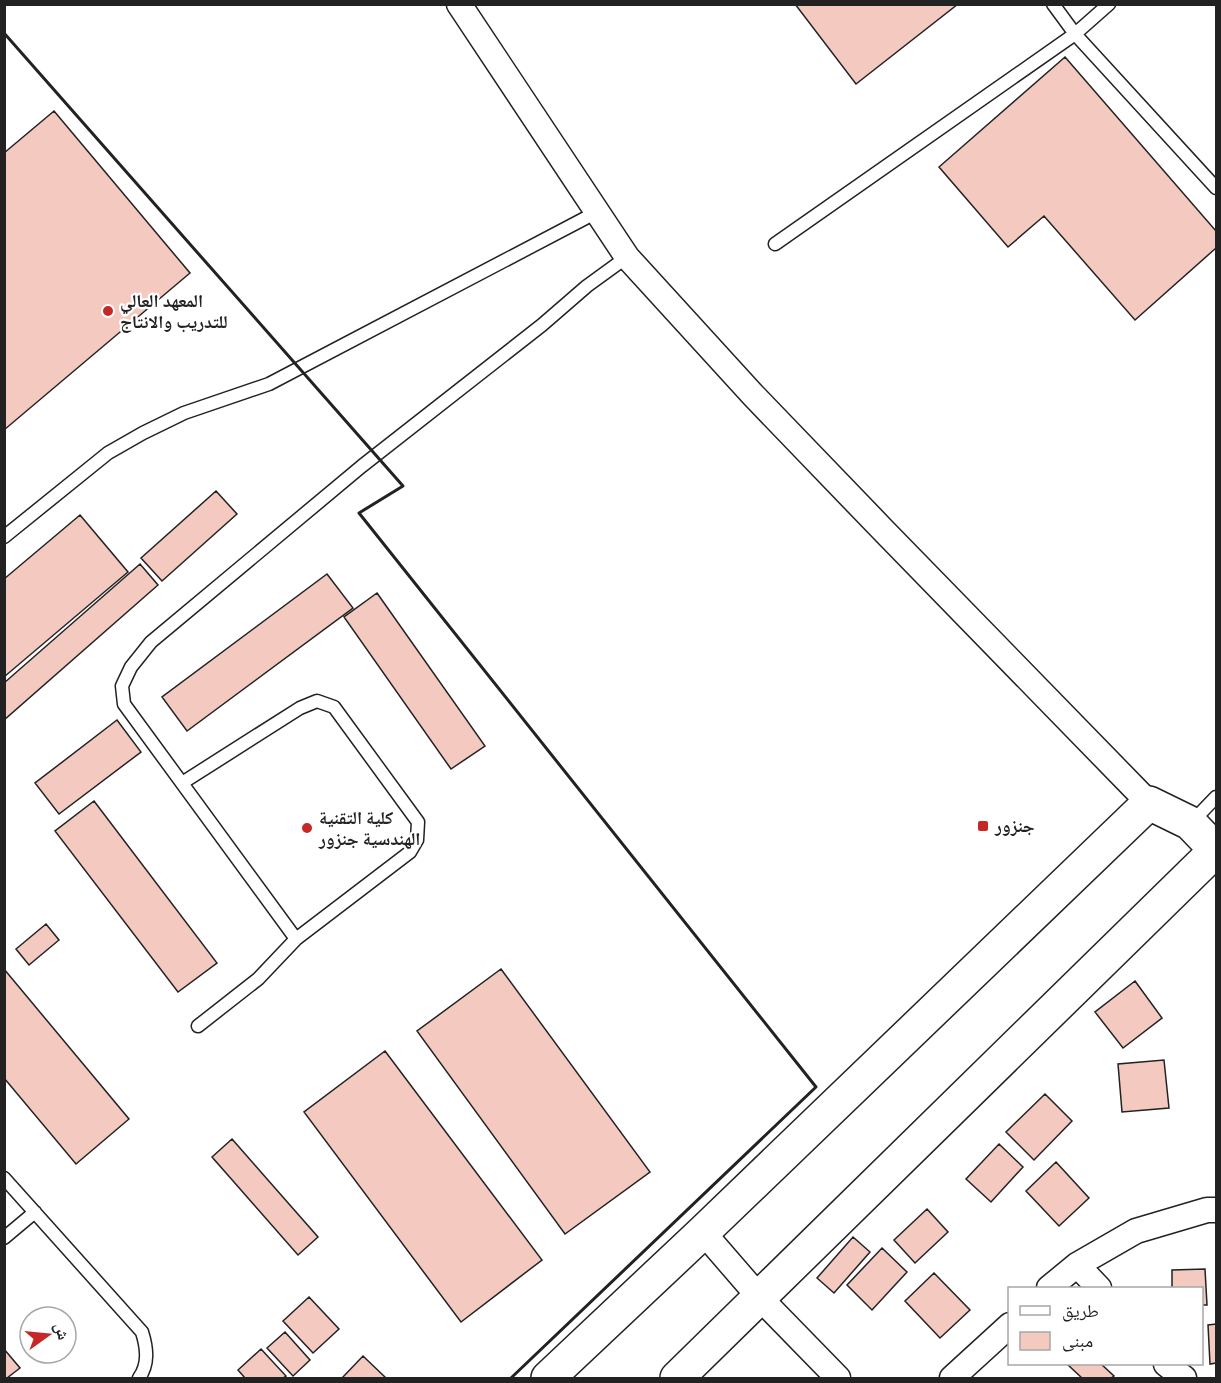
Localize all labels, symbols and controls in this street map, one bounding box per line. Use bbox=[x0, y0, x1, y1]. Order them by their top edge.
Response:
place label: المعهد العالي للتدريب والانتاج bbox=[120, 290, 228, 333]
marker: المعهد العالي للتدريب والانتاج bbox=[101, 304, 115, 318]
place label: كلية التقنية الهندسية جنزور bbox=[318, 807, 420, 849]
place label: جنزور bbox=[994, 815, 1035, 836]
marker: جنزور bbox=[976, 819, 990, 833]
marker: كلية التقنية الهندسية جنزور bbox=[300, 821, 314, 835]
legend bbox=[1008, 1287, 1203, 1365]
text: طريق bbox=[1062, 1300, 1099, 1322]
north arrow bbox=[18, 1305, 78, 1365]
text: ش bbox=[51, 1321, 73, 1342]
text: مبنى bbox=[1062, 1330, 1093, 1352]

